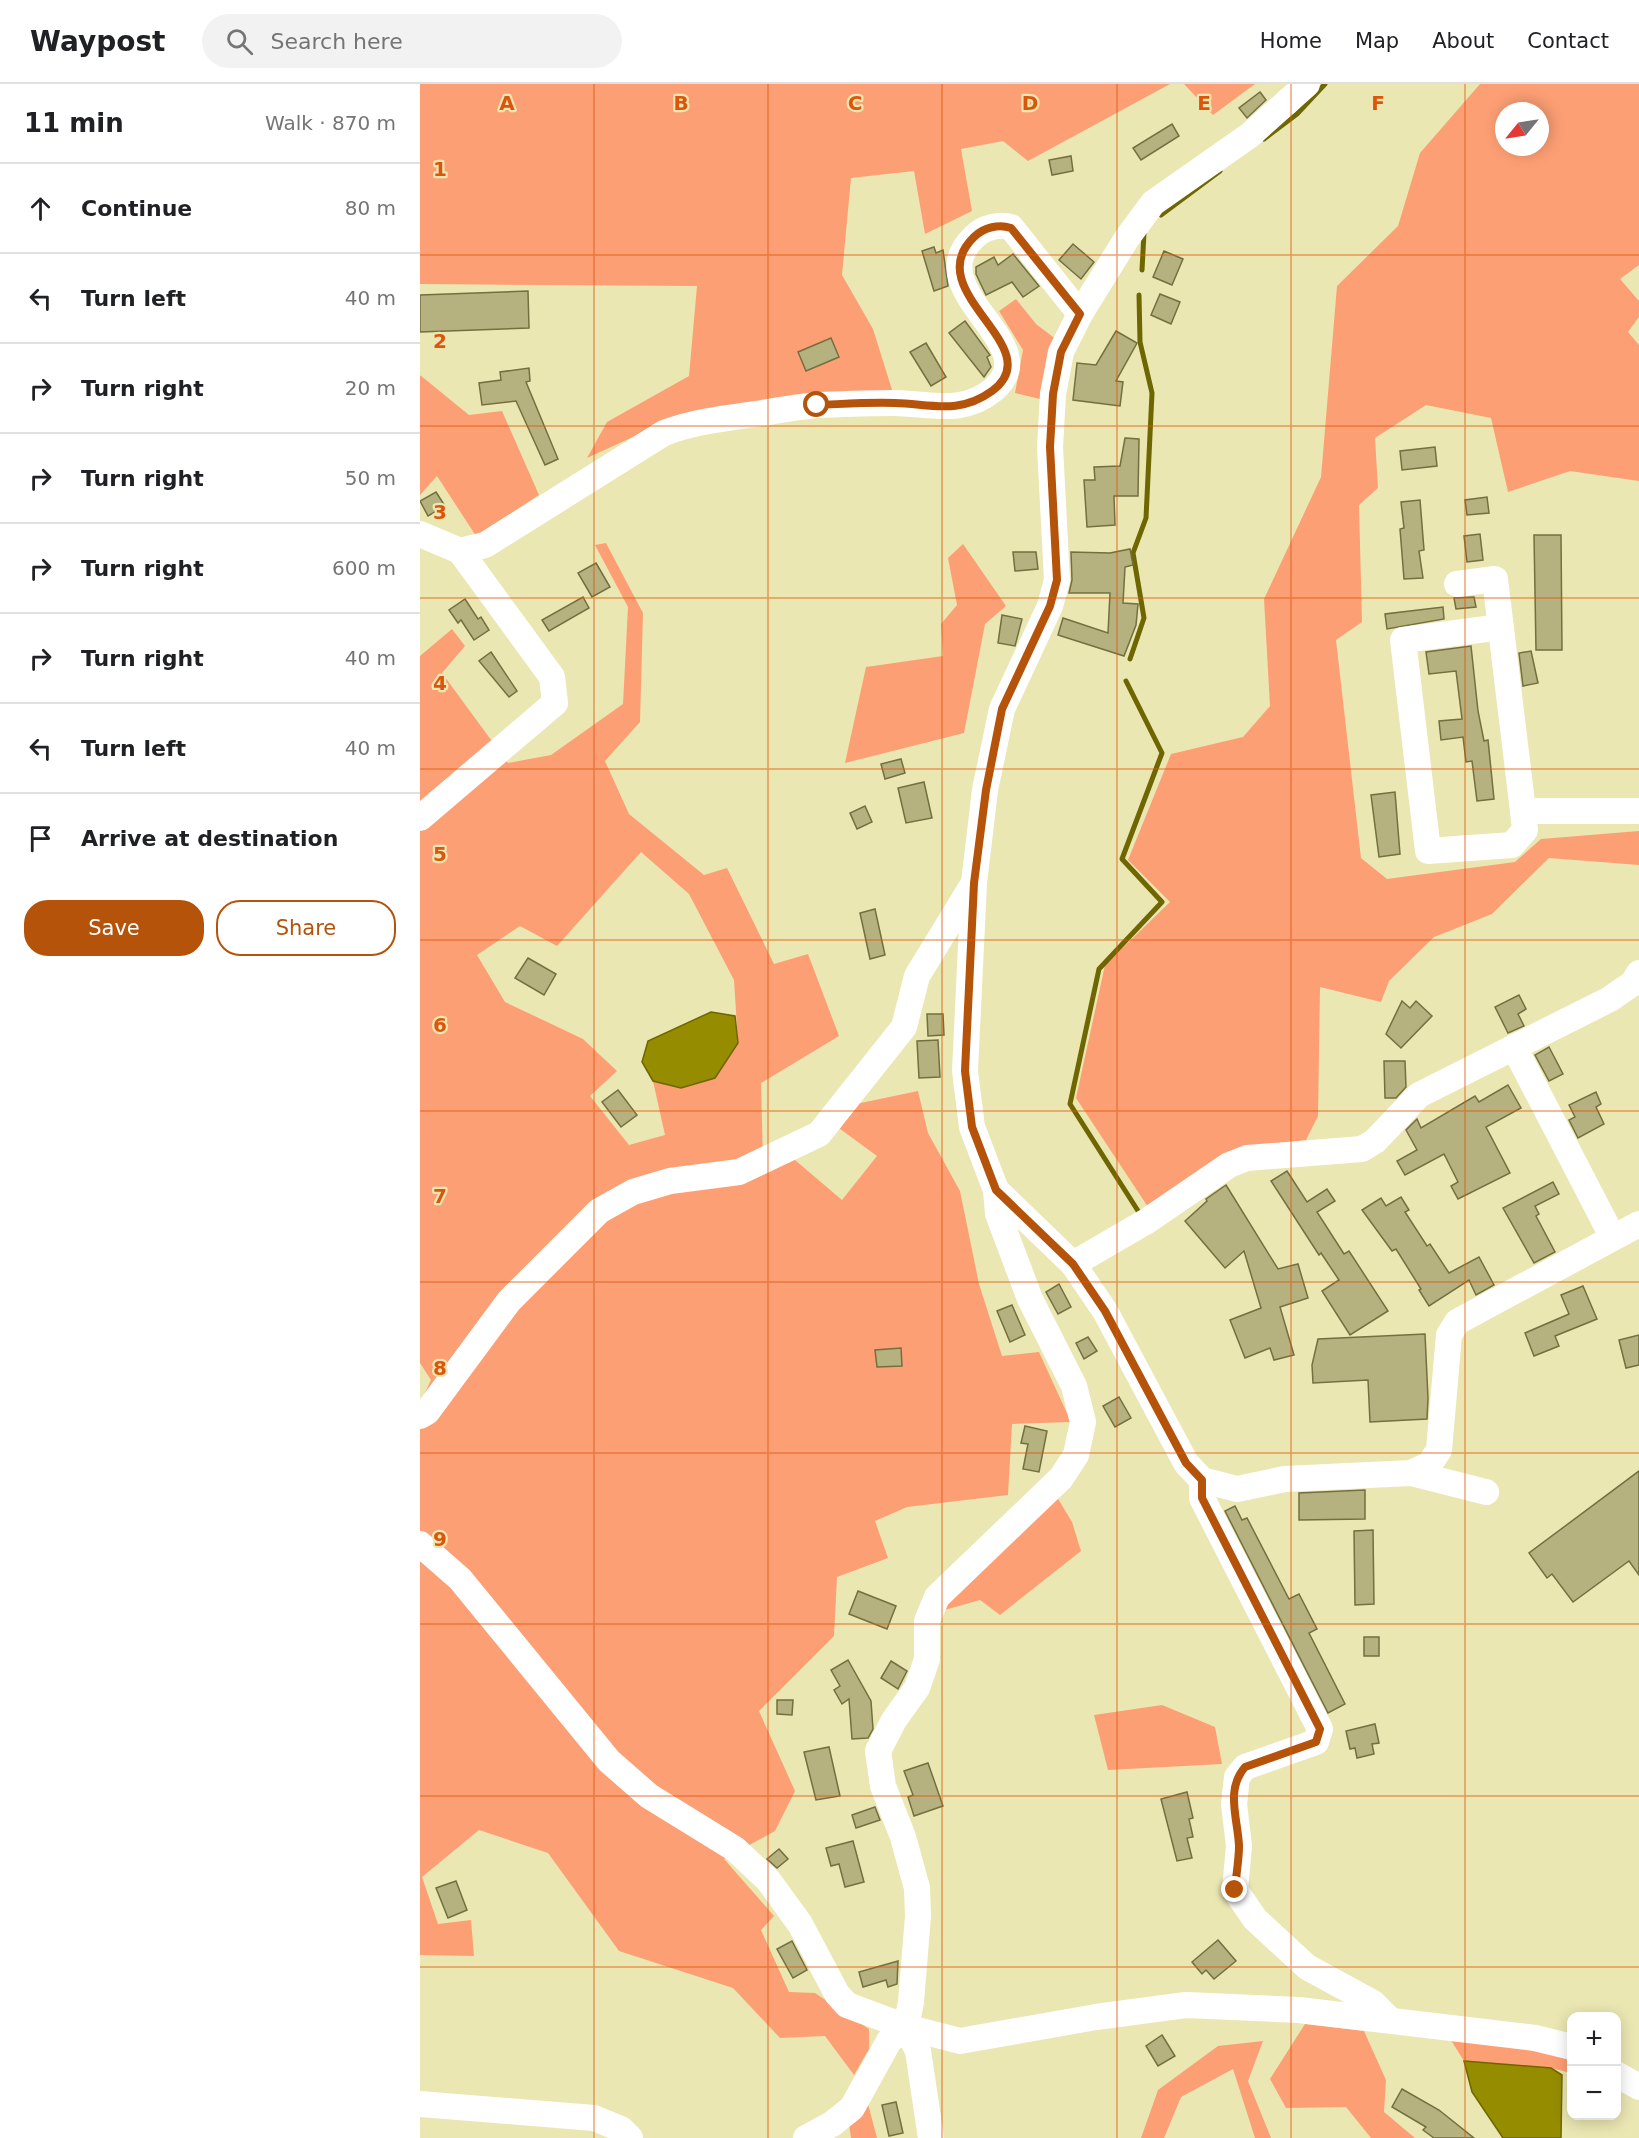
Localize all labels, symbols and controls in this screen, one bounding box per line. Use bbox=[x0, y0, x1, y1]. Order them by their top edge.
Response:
search box bbox=[202, 14, 622, 68]
text: Waypost bbox=[30, 25, 166, 58]
icon: search bbox=[223, 25, 256, 58]
text: Search here bbox=[271, 29, 403, 54]
text: Home bbox=[1260, 29, 1322, 53]
text: Map bbox=[1355, 29, 1399, 53]
text: About bbox=[1432, 29, 1494, 53]
text: Contact bbox=[1527, 29, 1609, 53]
text: A bbox=[499, 91, 515, 115]
text: B bbox=[673, 91, 689, 115]
text: C bbox=[848, 91, 862, 115]
text: D bbox=[1022, 91, 1038, 115]
text: E bbox=[1197, 91, 1211, 115]
text: F bbox=[1371, 91, 1385, 115]
north arrow bbox=[1495, 102, 1549, 156]
text: 11 min bbox=[24, 108, 124, 138]
text: Walk · 870 m bbox=[265, 111, 396, 135]
text: 1 bbox=[433, 157, 447, 181]
icon: ahead bbox=[24, 192, 57, 225]
text: Continue bbox=[81, 196, 192, 221]
text: 80 m bbox=[345, 196, 396, 220]
icon: left bbox=[24, 282, 57, 315]
text: Turn left bbox=[81, 286, 186, 311]
text: 40 m bbox=[345, 286, 396, 310]
text: 2 bbox=[433, 329, 447, 353]
icon: right bbox=[24, 372, 57, 405]
text: Turn right bbox=[81, 376, 204, 401]
text: 20 m bbox=[345, 376, 396, 400]
route start bbox=[803, 391, 829, 417]
icon: right bbox=[24, 462, 57, 495]
text: Turn right bbox=[81, 466, 204, 491]
text: 50 m bbox=[345, 466, 396, 490]
text: 3 bbox=[433, 500, 447, 524]
icon: right bbox=[24, 552, 57, 585]
text: Turn right bbox=[81, 556, 204, 581]
text: 600 m bbox=[332, 556, 396, 580]
icon: right bbox=[24, 642, 57, 675]
text: Turn right bbox=[81, 646, 204, 671]
text: 40 m bbox=[345, 646, 396, 670]
text: 4 bbox=[433, 671, 447, 695]
icon: left bbox=[24, 732, 57, 765]
text: Turn left bbox=[81, 736, 186, 761]
text: 40 m bbox=[345, 736, 396, 760]
icon: arrive bbox=[24, 822, 57, 855]
text: Arrive at destination bbox=[81, 826, 338, 851]
text: 5 bbox=[433, 842, 447, 866]
button: Save bbox=[24, 900, 204, 956]
button: Share bbox=[216, 900, 396, 956]
text: 6 bbox=[433, 1013, 447, 1037]
text: 7 bbox=[433, 1184, 447, 1208]
text: 8 bbox=[433, 1356, 447, 1380]
text: 9 bbox=[433, 1527, 447, 1551]
route end bbox=[1221, 1876, 1247, 1902]
map controls bbox=[1567, 2012, 1621, 2120]
button: + bbox=[1567, 2012, 1621, 2066]
button: − bbox=[1567, 2066, 1621, 2120]

